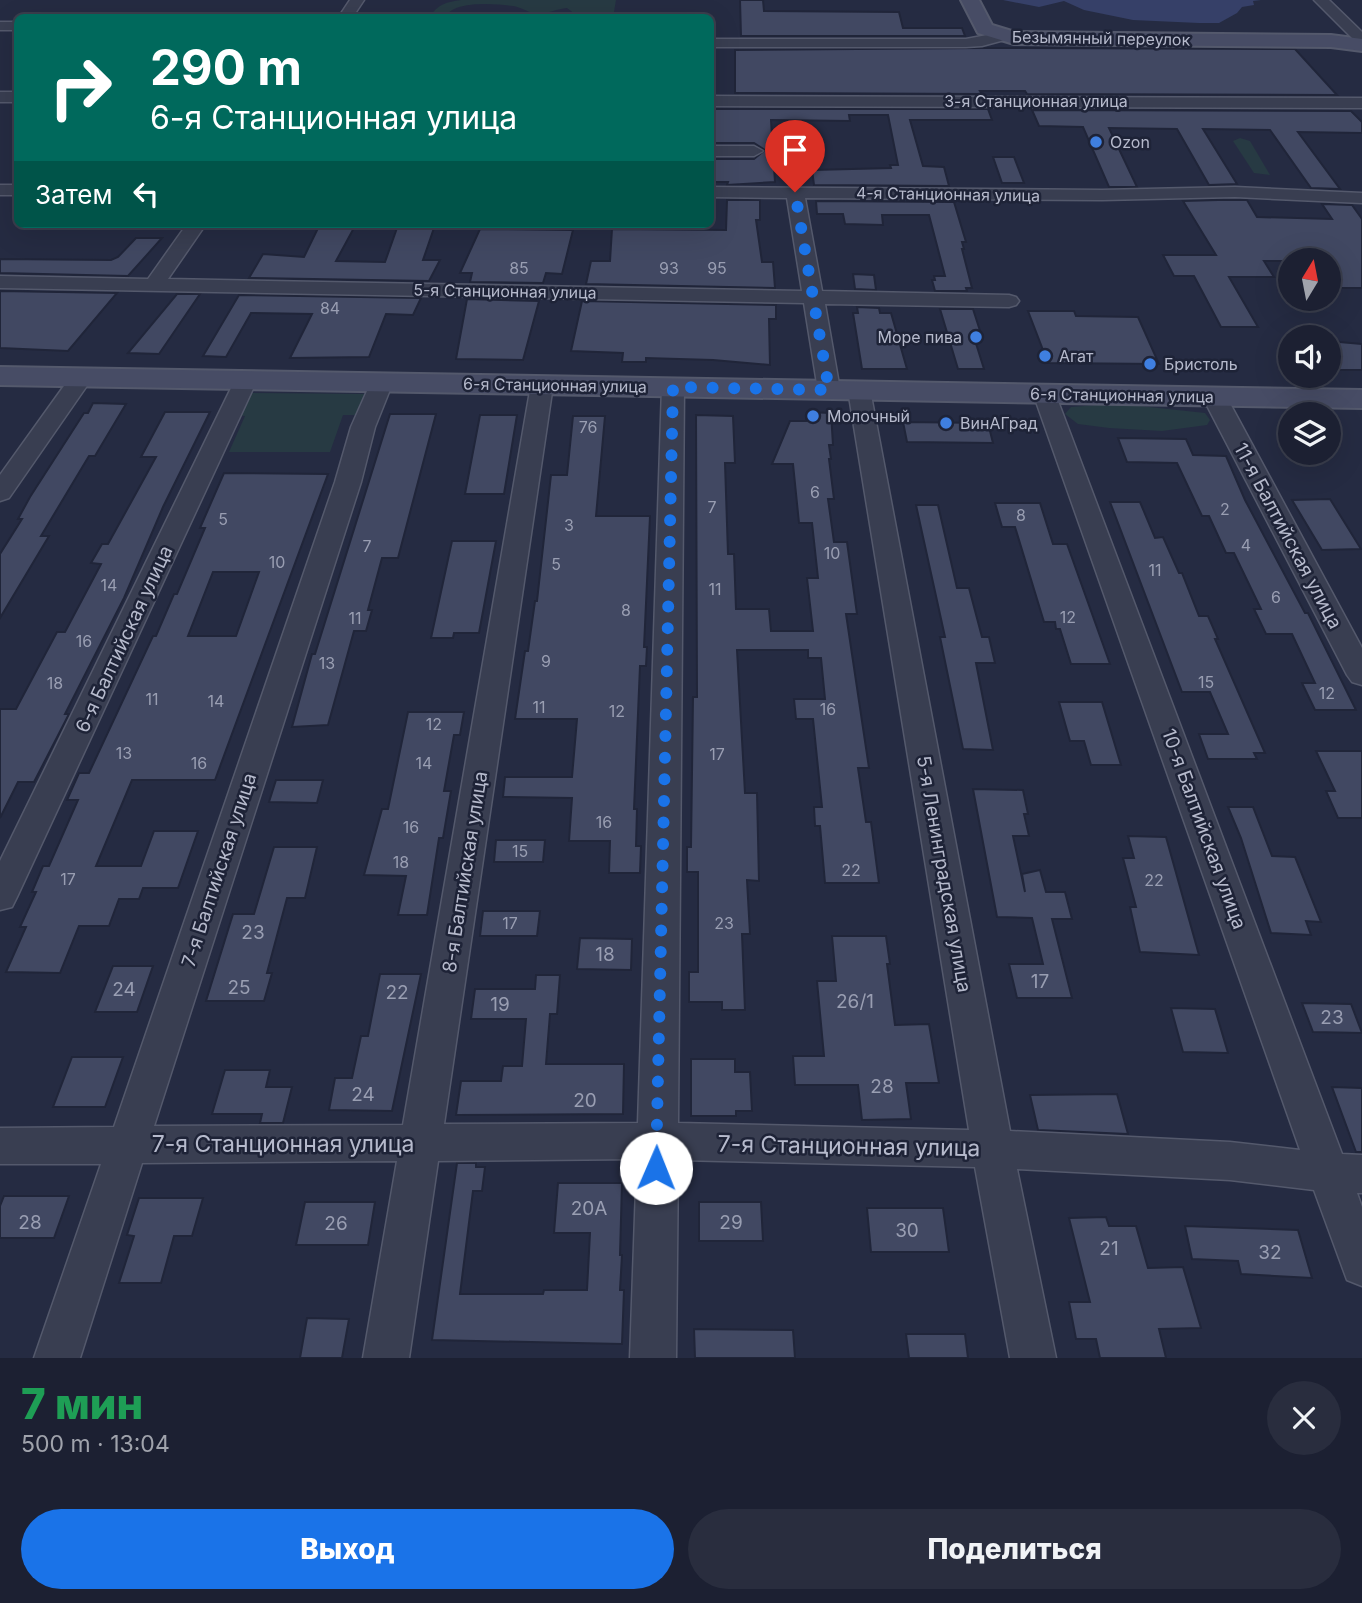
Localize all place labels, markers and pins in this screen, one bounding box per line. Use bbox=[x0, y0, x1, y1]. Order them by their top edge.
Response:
pin bbox=[765, 120, 825, 192]
place label: Ozon bbox=[1110, 132, 1150, 152]
marker: Ozon bbox=[1088, 134, 1104, 150]
place label: Море пива bbox=[877, 327, 962, 347]
marker: Море пива bbox=[968, 329, 984, 345]
place label: Агат bbox=[1059, 346, 1094, 366]
marker: Агат bbox=[1037, 348, 1053, 364]
place label: Бристоль bbox=[1164, 354, 1238, 374]
marker: Бристоль bbox=[1142, 356, 1158, 372]
place label: Молочный bbox=[827, 406, 910, 426]
marker: Молочный bbox=[805, 408, 821, 424]
place label: ВинАГрад bbox=[960, 413, 1038, 433]
marker: ВинАГрад bbox=[938, 415, 954, 431]

